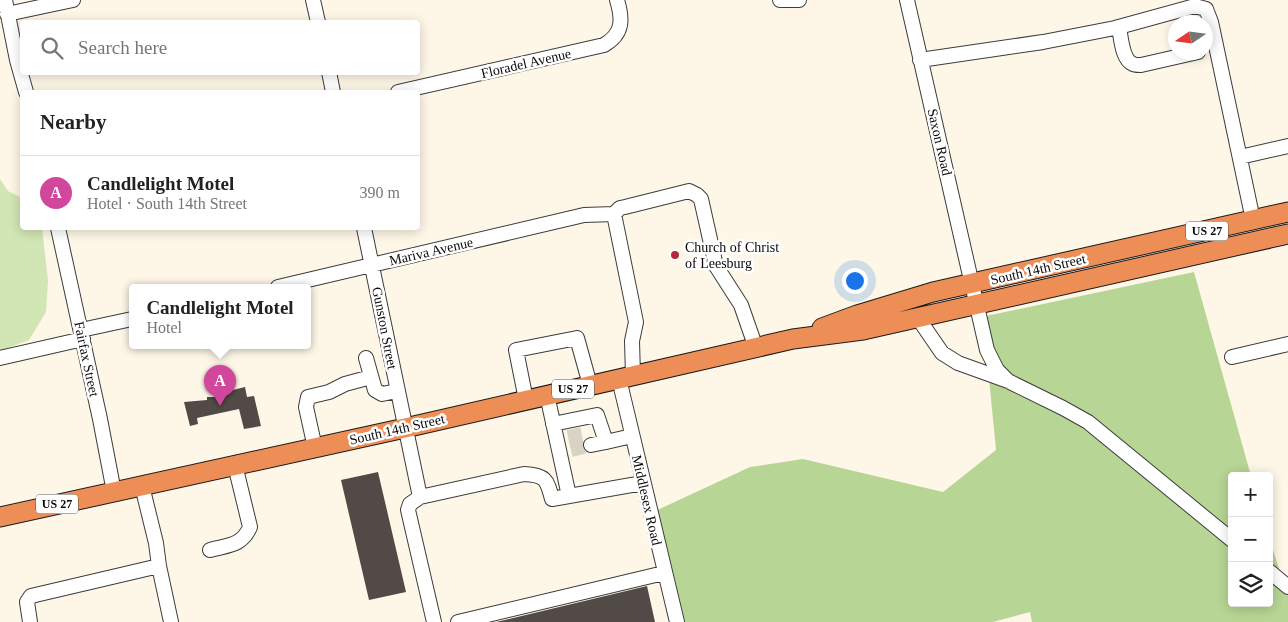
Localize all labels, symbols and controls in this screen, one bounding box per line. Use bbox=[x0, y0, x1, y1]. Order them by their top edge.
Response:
north arrow bbox=[1168, 15, 1213, 60]
search box bbox=[20, 20, 420, 75]
icon: search bbox=[38, 34, 66, 62]
text: Search here bbox=[78, 37, 167, 58]
street label: Floradel Avenue bbox=[480, 46, 573, 81]
street label: Saxon Road bbox=[925, 107, 954, 177]
text: Nearby bbox=[40, 110, 107, 134]
text: Candlelight Motel bbox=[87, 173, 234, 194]
text: A bbox=[50, 184, 62, 201]
text: 390 m bbox=[360, 184, 400, 201]
text: Hotel · South 14th Street bbox=[87, 195, 247, 212]
road number: US 27 bbox=[1186, 222, 1228, 240]
street label: Mariva Avenue bbox=[388, 235, 475, 268]
place label: Church of Christ of Leesburg bbox=[685, 240, 779, 271]
marker: Church of Christ of Leesburg bbox=[669, 249, 681, 261]
street label: South 14th Street bbox=[989, 251, 1087, 288]
your location bbox=[842, 268, 868, 294]
popup bbox=[129, 284, 311, 349]
street label: Gunston Street bbox=[369, 286, 400, 371]
text: Candlelight Motel bbox=[146, 297, 294, 318]
text: Hotel bbox=[146, 319, 182, 336]
street label: Fairfax Street bbox=[71, 320, 102, 398]
pin: A bbox=[204, 365, 236, 406]
road number: US 27 bbox=[552, 379, 594, 398]
street label: South 14th Street bbox=[348, 411, 446, 448]
street label: Middlesex Road bbox=[629, 454, 664, 547]
map controls bbox=[1228, 472, 1273, 607]
button: + bbox=[1228, 472, 1273, 517]
road number: US 27 bbox=[36, 494, 78, 514]
button: − bbox=[1228, 517, 1273, 562]
button: layers bbox=[1228, 562, 1273, 607]

